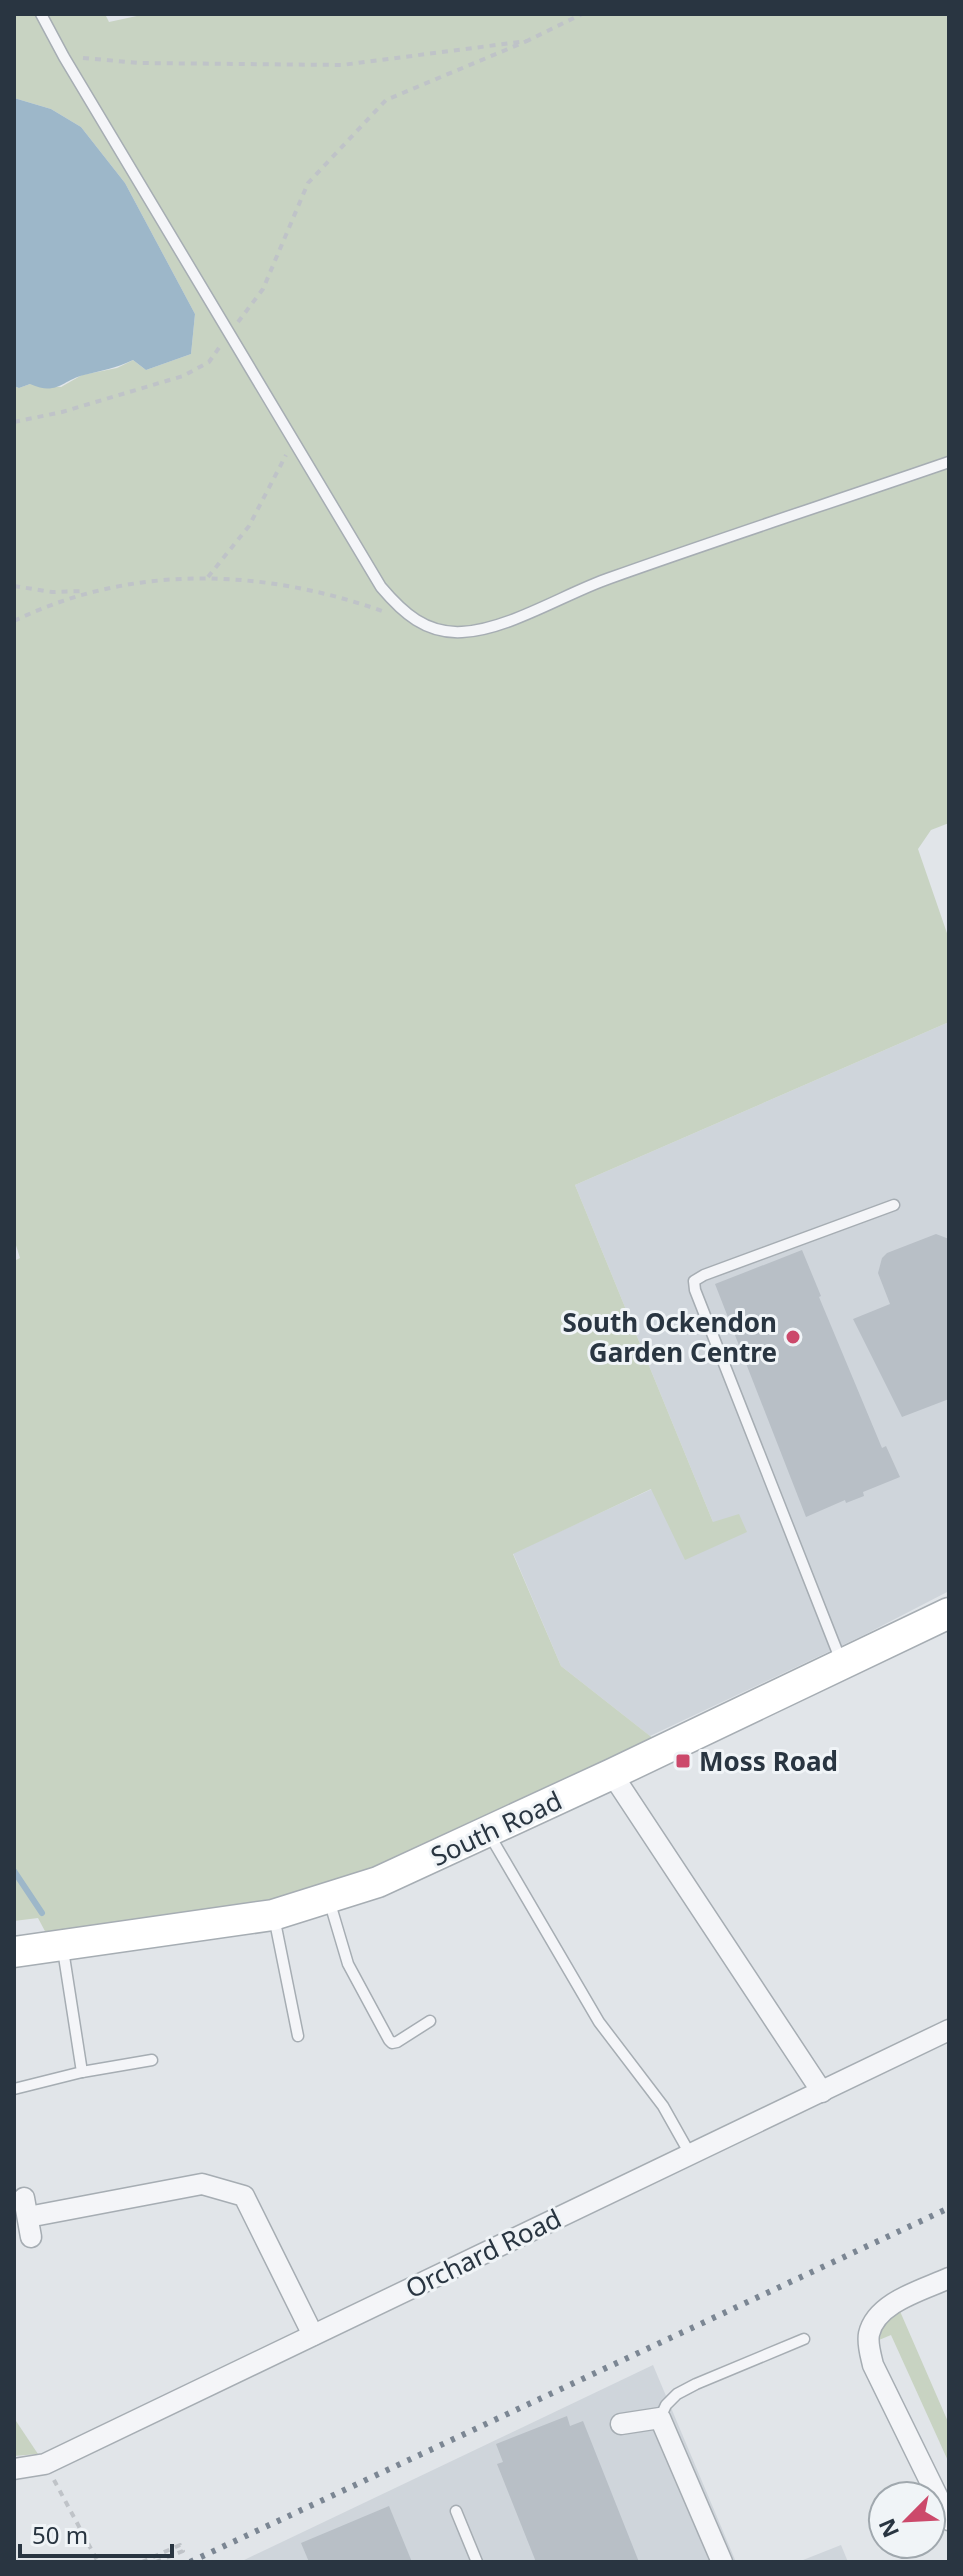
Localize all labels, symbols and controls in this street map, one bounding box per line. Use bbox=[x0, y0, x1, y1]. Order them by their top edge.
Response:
place label: South Ockendon Garden Centre bbox=[562, 1304, 777, 1370]
marker: South Ockendon Garden Centre bbox=[784, 1328, 802, 1346]
place label: Moss Road bbox=[699, 1743, 838, 1779]
marker: Moss Road bbox=[674, 1752, 692, 1770]
street label: South Road bbox=[425, 1782, 567, 1874]
street label: Orchard Road bbox=[399, 2200, 567, 2306]
north arrow bbox=[867, 2480, 947, 2560]
scale bar bbox=[20, 2508, 172, 2558]
text: N bbox=[870, 2514, 905, 2543]
text: 50 m bbox=[32, 2518, 88, 2551]

